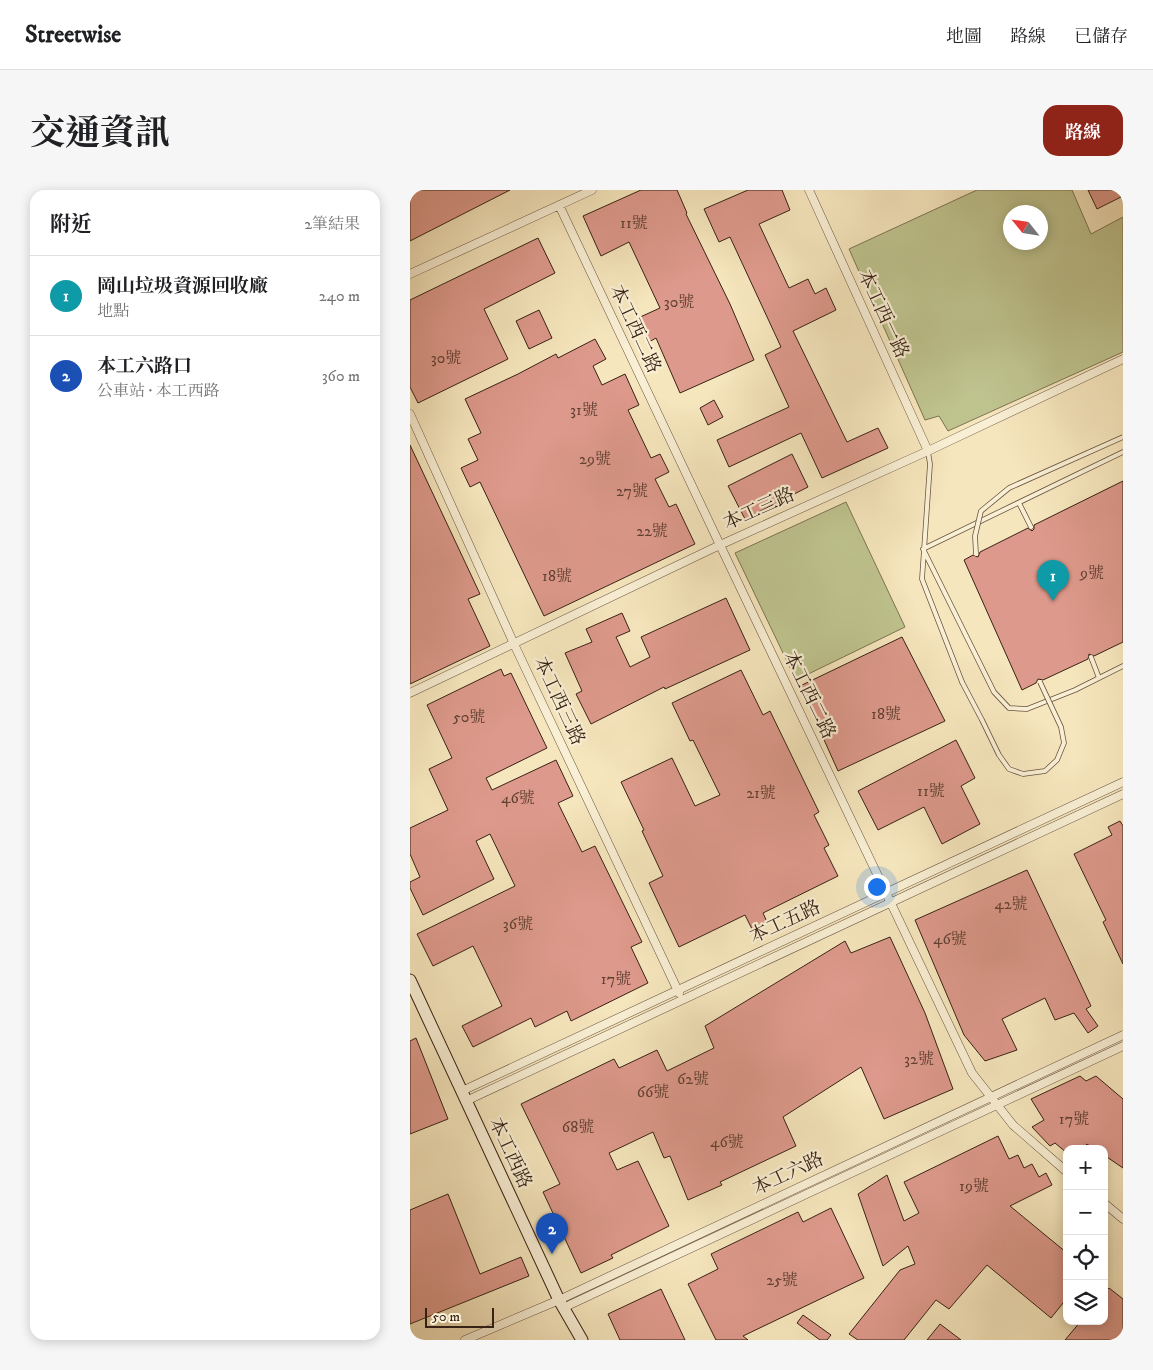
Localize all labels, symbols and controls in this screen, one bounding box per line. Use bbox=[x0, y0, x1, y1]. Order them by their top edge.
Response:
text: Streetwise bbox=[25, 20, 121, 50]
text: 地圖 bbox=[946, 26, 982, 48]
text: 路線 bbox=[1010, 26, 1046, 48]
text: 已儲存 bbox=[1074, 26, 1128, 48]
button: 路線 bbox=[1043, 105, 1123, 156]
text: 交通資訊 bbox=[30, 112, 170, 156]
north arrow bbox=[1003, 205, 1048, 250]
text: 附近 bbox=[50, 212, 92, 238]
house number: 11號 bbox=[620, 213, 648, 233]
text: 2筆結果 bbox=[304, 214, 360, 234]
street label: 本工西一路 bbox=[852, 266, 914, 362]
text: 岡山垃圾資源回收廠 bbox=[97, 275, 268, 298]
street label: 本工西二路 bbox=[604, 281, 666, 377]
text: 1 bbox=[63, 286, 69, 306]
text: 240 m bbox=[319, 286, 360, 306]
house number: 30號 bbox=[664, 292, 694, 312]
text: 地點 bbox=[97, 301, 129, 321]
house number: 30號 bbox=[431, 348, 461, 368]
text: 本工六路口 bbox=[97, 355, 192, 378]
text: 2 bbox=[62, 366, 70, 386]
text: 360 m bbox=[322, 366, 360, 386]
text: 公車站 · 本工西路 bbox=[97, 381, 220, 401]
house number: 31號 bbox=[570, 400, 598, 420]
house number: 29號 bbox=[579, 449, 611, 469]
house number: 27號 bbox=[616, 481, 648, 501]
street label: 本工三路 bbox=[720, 483, 798, 535]
house number: 22號 bbox=[636, 521, 668, 541]
pin: 1 bbox=[1037, 560, 1069, 601]
house number: 9號 bbox=[1079, 563, 1104, 583]
house number: 18號 bbox=[542, 566, 572, 586]
street label: 本工西二路 bbox=[778, 647, 840, 743]
street label: 本工西三路 bbox=[528, 653, 590, 749]
house number: 18號 bbox=[871, 704, 901, 724]
house number: 50號 bbox=[453, 707, 485, 727]
house number: 11號 bbox=[917, 781, 945, 801]
house number: 21號 bbox=[746, 783, 776, 803]
house number: 46號 bbox=[501, 788, 535, 808]
your location bbox=[864, 874, 890, 900]
house number: 42號 bbox=[994, 894, 1028, 914]
street label: 本工五路 bbox=[746, 896, 824, 948]
house number: 36號 bbox=[503, 914, 533, 934]
house number: 46號 bbox=[933, 929, 967, 949]
house number: 17號 bbox=[601, 969, 631, 989]
house number: 32號 bbox=[904, 1049, 934, 1069]
house number: 62號 bbox=[677, 1069, 709, 1089]
house number: 66號 bbox=[637, 1082, 669, 1102]
house number: 17號 bbox=[1059, 1109, 1089, 1129]
street label: 本工西路 bbox=[484, 1114, 536, 1192]
house number: 68號 bbox=[562, 1117, 594, 1137]
house number: 46號 bbox=[710, 1132, 744, 1152]
map controls bbox=[1063, 1145, 1108, 1325]
button: + bbox=[1063, 1145, 1108, 1190]
street label: 本工六路 bbox=[749, 1148, 827, 1200]
house number: 19號 bbox=[959, 1176, 989, 1196]
button: − bbox=[1063, 1190, 1108, 1235]
pin: 2 bbox=[536, 1213, 568, 1254]
button: locate bbox=[1063, 1235, 1108, 1280]
house number: 25號 bbox=[766, 1270, 798, 1290]
button: layers bbox=[1063, 1280, 1108, 1325]
scale bar bbox=[425, 1305, 494, 1328]
text: 50 m bbox=[432, 1308, 460, 1326]

